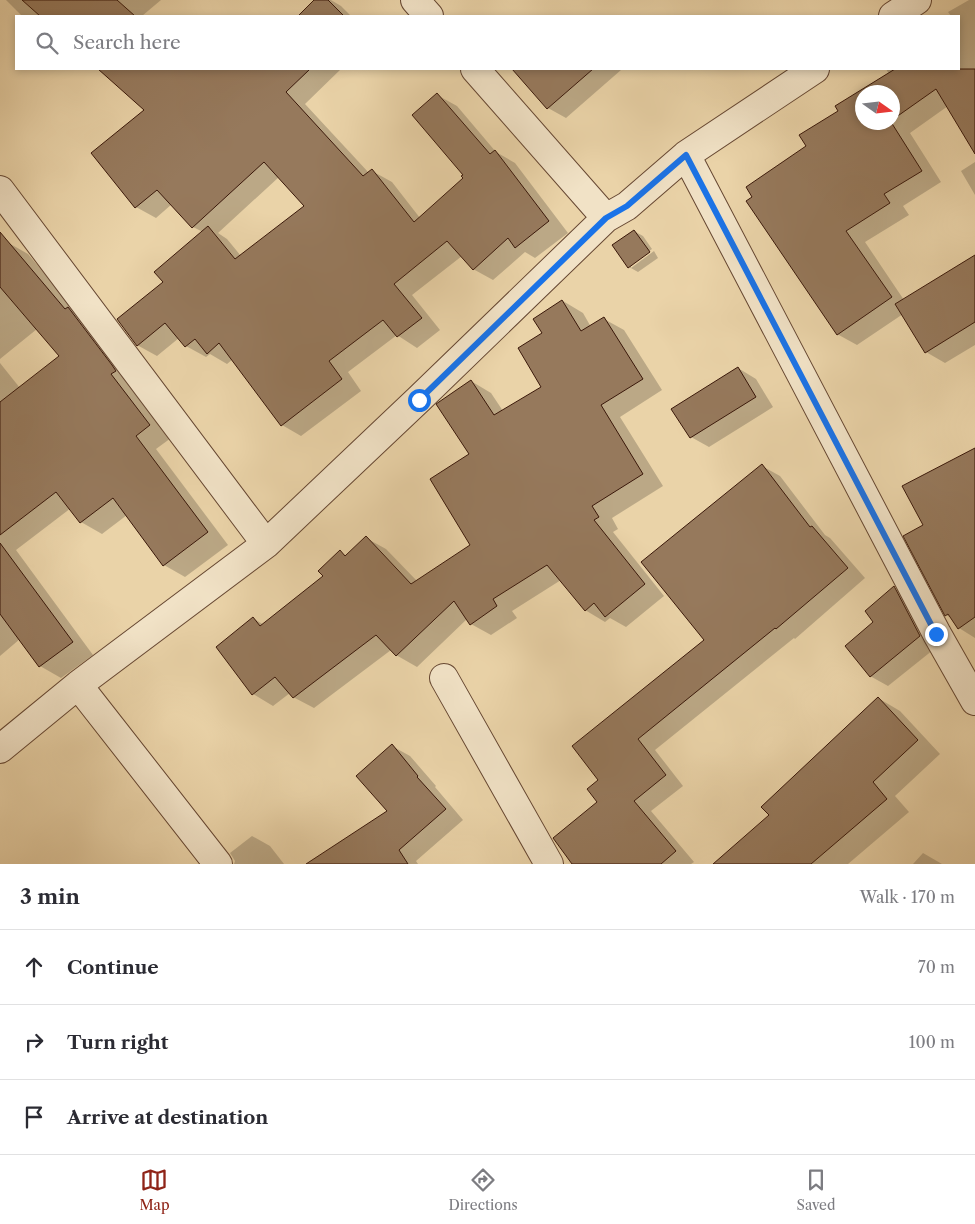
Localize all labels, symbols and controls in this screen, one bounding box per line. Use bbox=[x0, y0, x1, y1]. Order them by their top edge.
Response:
search box bbox=[15, 15, 960, 70]
icon: search bbox=[33, 29, 61, 57]
text: Search here bbox=[73, 31, 181, 54]
north arrow bbox=[855, 85, 900, 130]
route start bbox=[408, 389, 431, 412]
route end bbox=[925, 623, 948, 646]
text: 3 min bbox=[20, 884, 80, 909]
text: Walk · 170 m bbox=[860, 887, 955, 907]
icon: ahead bbox=[20, 953, 48, 981]
text: Continue bbox=[67, 956, 159, 979]
text: 70 m bbox=[918, 957, 955, 977]
icon: right bbox=[20, 1028, 48, 1056]
text: Turn right bbox=[67, 1031, 168, 1054]
text: 100 m bbox=[909, 1032, 955, 1052]
icon: arrive bbox=[20, 1103, 48, 1131]
text: Arrive at destination bbox=[67, 1106, 268, 1129]
tab: Map bbox=[139, 1166, 170, 1214]
tab: Directions bbox=[448, 1166, 518, 1214]
tab: Saved bbox=[797, 1166, 835, 1214]

